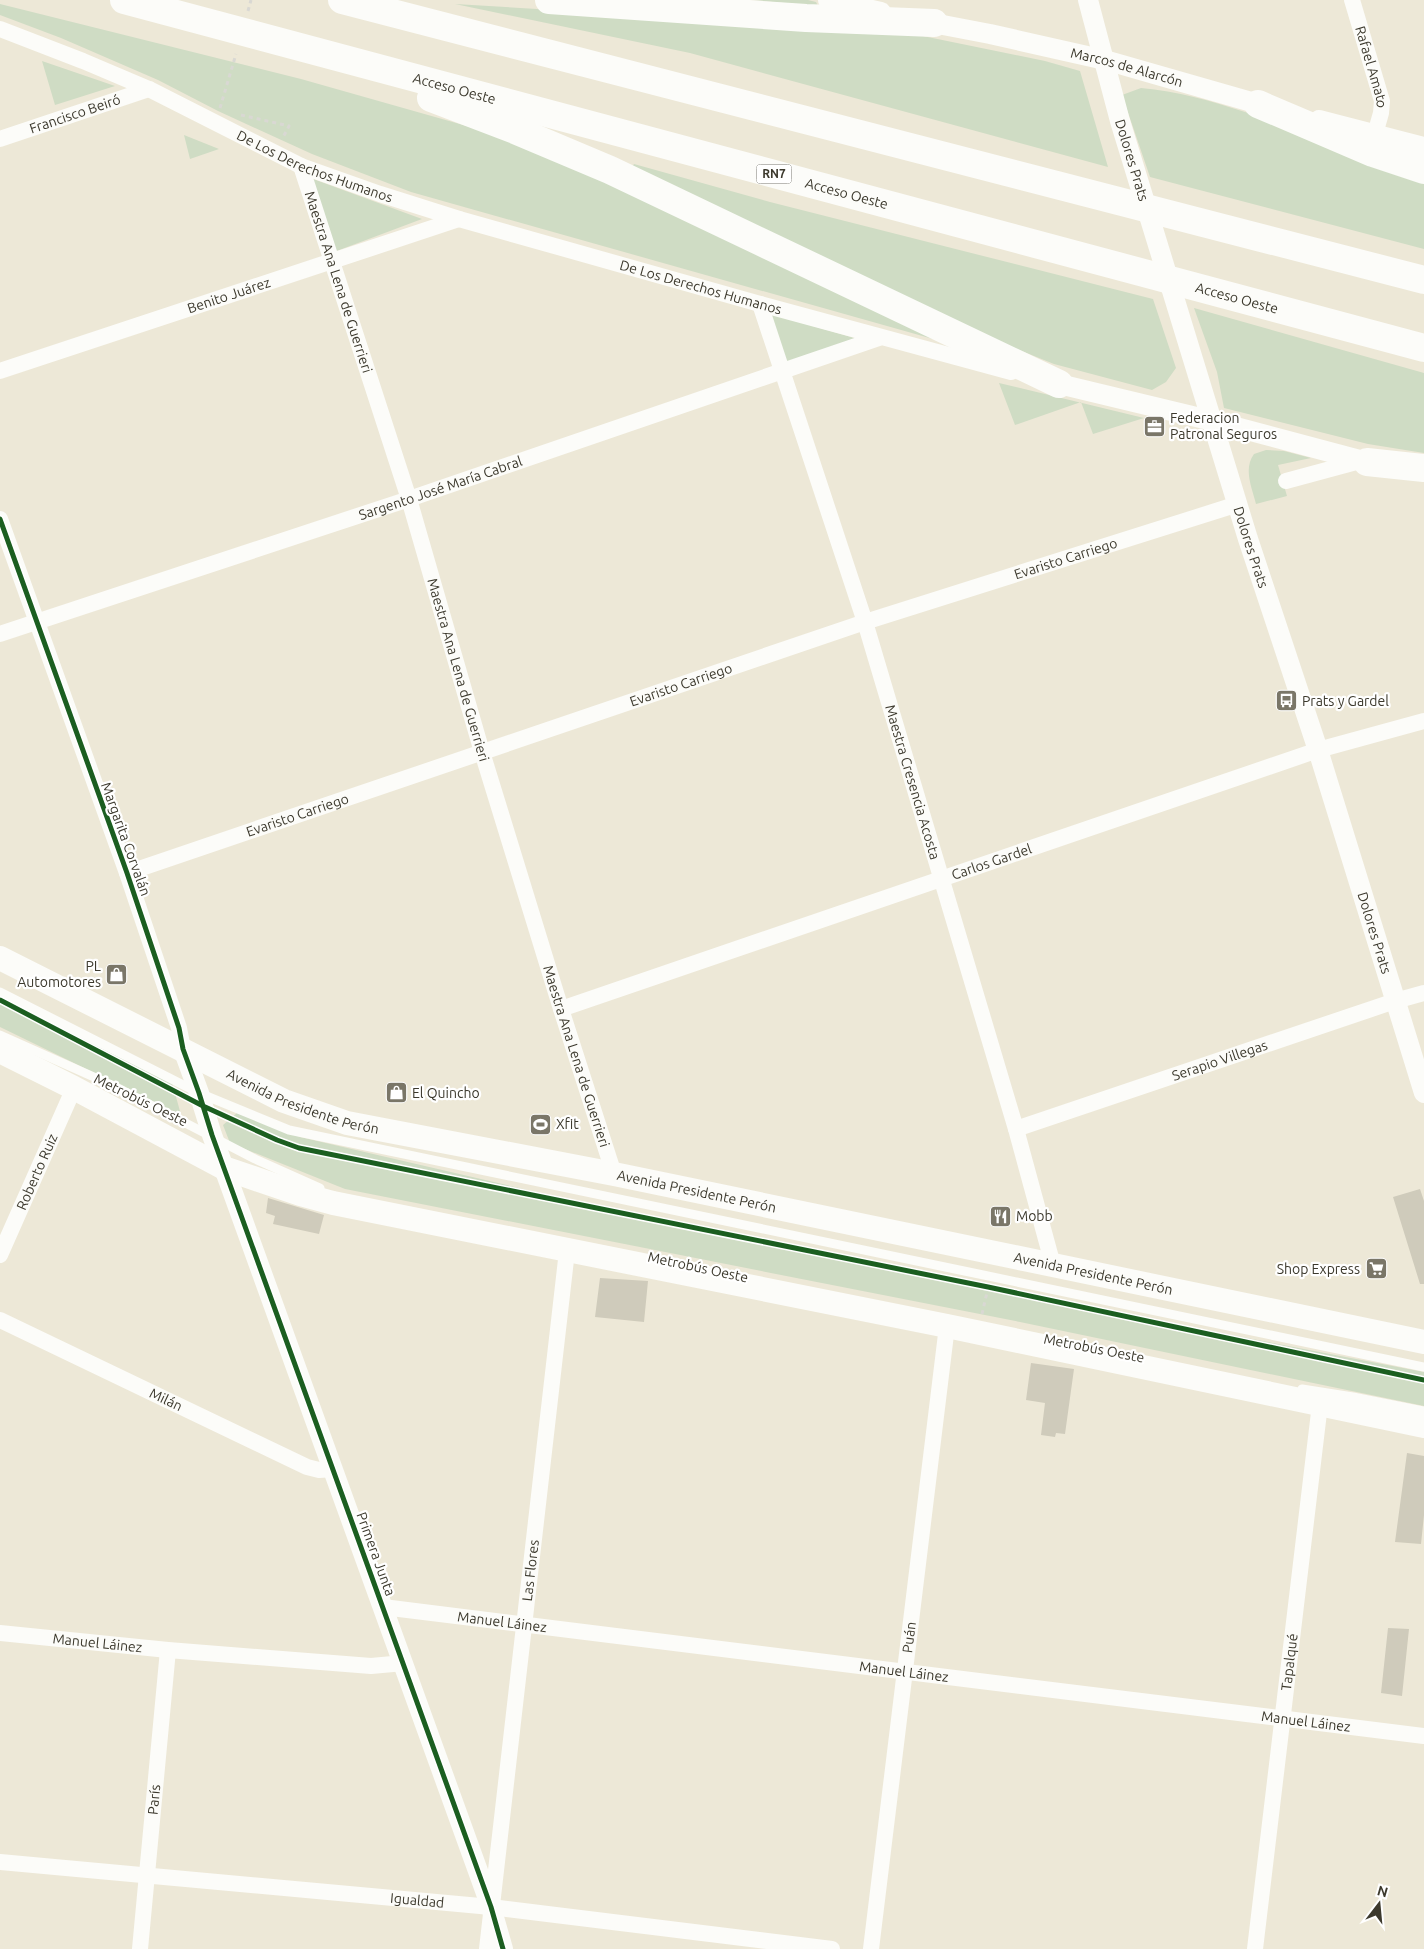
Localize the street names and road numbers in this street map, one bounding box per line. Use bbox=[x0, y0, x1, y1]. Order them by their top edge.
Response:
street label: Rafael Amato bbox=[1352, 24, 1390, 109]
street label: Marcos de Alarcón bbox=[1069, 44, 1185, 90]
street label: Acceso Oeste bbox=[411, 70, 498, 107]
street label: Francisco Beiró bbox=[27, 91, 123, 137]
street label: Dolores Prats bbox=[1112, 117, 1152, 203]
street label: De Los Derechos Humanos bbox=[234, 127, 395, 206]
road number: RN7 bbox=[756, 164, 792, 183]
street label: Acceso Oeste bbox=[803, 175, 890, 212]
street label: Maestra Ana Lena de Guerrieri bbox=[302, 189, 376, 375]
street label: De Los Derechos Humanos bbox=[618, 257, 784, 318]
street label: Benito Juárez bbox=[185, 274, 272, 316]
street label: Acceso Oeste bbox=[1194, 279, 1280, 317]
street label: Sargento José María Cabral bbox=[357, 453, 524, 523]
street label: Dolores Prats bbox=[1230, 504, 1272, 590]
street label: Evaristo Carriego bbox=[1012, 535, 1119, 582]
street label: Maestra Ana Lena de Guerrieri bbox=[424, 576, 492, 763]
street label: Evaristo Carriego bbox=[627, 660, 734, 709]
street label: Maestra Cresencia Acosta bbox=[882, 703, 943, 861]
street label: Margarita Corvalán bbox=[98, 780, 154, 898]
street label: Evaristo Carriego bbox=[244, 790, 351, 840]
street label: Carlos Gardel bbox=[949, 840, 1034, 883]
street label: Dolores Prats bbox=[1354, 890, 1395, 976]
street label: Maestra Ana Lena de Guerrieri bbox=[540, 963, 613, 1149]
street label: Serapio Villegas bbox=[1170, 1037, 1270, 1084]
street label: Avenida Presidente Perón bbox=[224, 1066, 380, 1137]
street label: Metrobús Oeste bbox=[92, 1070, 190, 1130]
street label: Roberto Ruiz bbox=[13, 1131, 61, 1212]
street label: Avenida Presidente Perón bbox=[616, 1167, 778, 1215]
street label: Metrobús Oeste bbox=[646, 1249, 750, 1285]
street label: Avenida Presidente Perón bbox=[1012, 1249, 1174, 1298]
street label: Metrobús Oeste bbox=[1042, 1330, 1146, 1366]
street label: Milán bbox=[147, 1385, 185, 1414]
street label: Primera Junta bbox=[353, 1510, 399, 1598]
street label: Las Flores bbox=[519, 1539, 542, 1602]
street label: Manuel Láinez bbox=[456, 1608, 548, 1635]
street label: Puán bbox=[899, 1621, 919, 1654]
street label: Manuel Láinez bbox=[52, 1630, 143, 1655]
street label: Tapalqué bbox=[1278, 1633, 1301, 1692]
street label: Manuel Láinez bbox=[858, 1658, 950, 1685]
street label: Manuel Láinez bbox=[1260, 1708, 1352, 1735]
street label: París bbox=[145, 1784, 163, 1815]
street label: Igualdad bbox=[390, 1890, 445, 1911]

